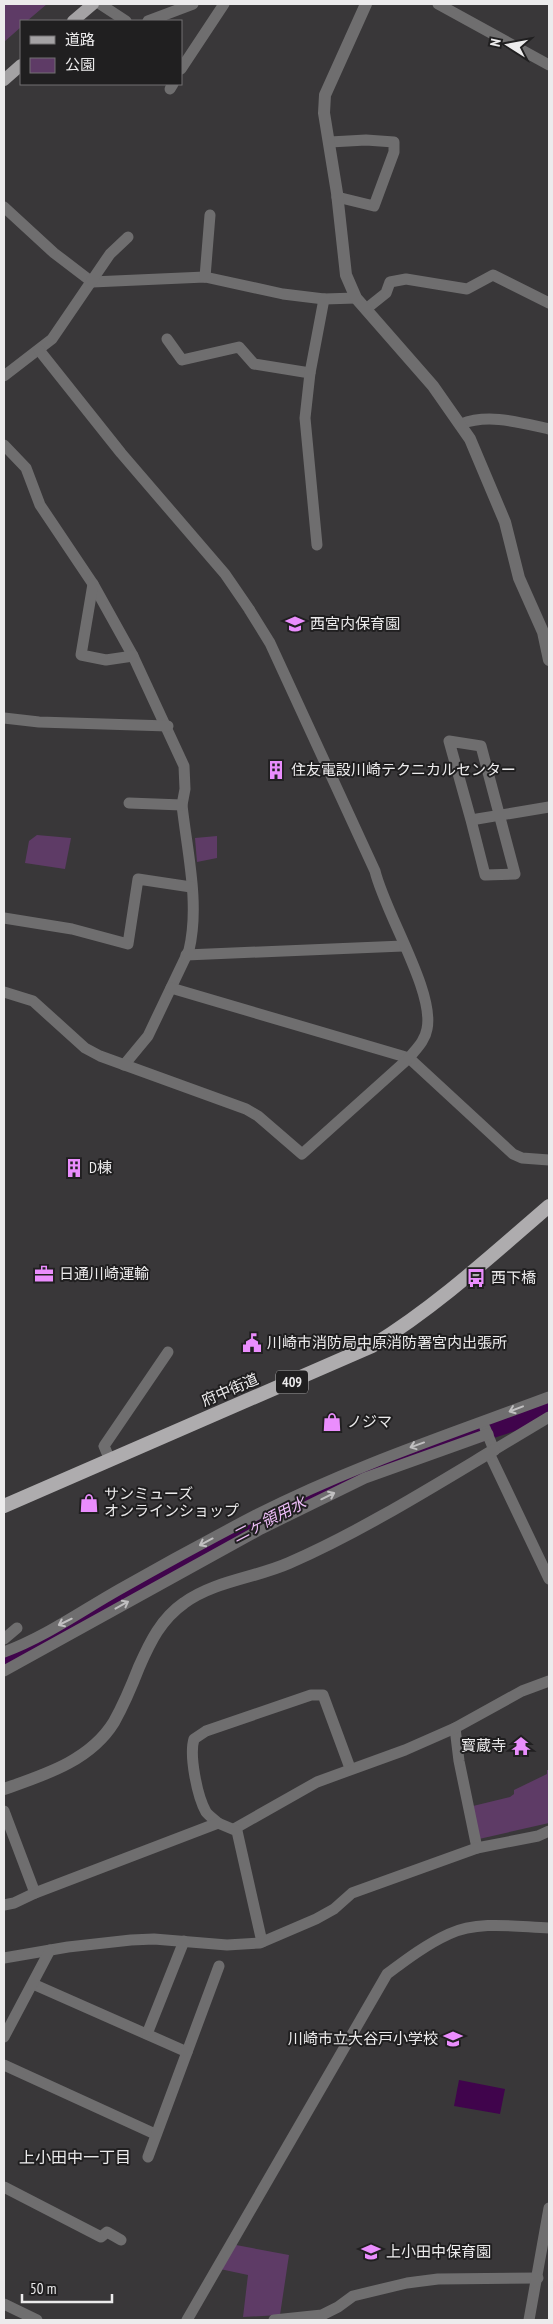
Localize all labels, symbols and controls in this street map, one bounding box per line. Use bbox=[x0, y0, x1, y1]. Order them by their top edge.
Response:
legend bbox=[20, 20, 182, 85]
north arrow bbox=[483, 20, 533, 70]
text: 道路 bbox=[65, 30, 95, 49]
text: N bbox=[486, 37, 505, 48]
text: 公園 bbox=[65, 55, 95, 74]
school or university icon: 西宮内保育園 bbox=[284, 613, 306, 635]
place label: 西宮内保育園 bbox=[310, 614, 400, 633]
building icon: 住友電設川崎テクニカルセンター bbox=[265, 759, 287, 781]
place label: 住友電設川崎テクニカルセンター bbox=[291, 760, 516, 779]
building icon: D棟 bbox=[63, 1157, 85, 1179]
place label: D棟 bbox=[89, 1158, 112, 1177]
office icon: 日通川崎運輸 bbox=[33, 1263, 55, 1285]
place label: 日通川崎運輸 bbox=[59, 1264, 149, 1283]
bus stop icon: 西下橋 bbox=[465, 1267, 487, 1289]
place label: 西下橋 bbox=[491, 1268, 536, 1287]
public building icon: 川崎市消防局中原消防署宮内出張所 bbox=[241, 1332, 263, 1354]
place label: 川崎市消防局中原消防署宮内出張所 bbox=[267, 1333, 507, 1352]
street label: 府中街道 bbox=[198, 1369, 261, 1410]
road number: 409 bbox=[276, 1370, 308, 1394]
one-way arrow bbox=[509, 1405, 524, 1414]
shop icon: ノジマ bbox=[321, 1411, 343, 1433]
place label: ノジマ bbox=[347, 1412, 392, 1431]
one-way arrow bbox=[410, 1441, 425, 1450]
place label: サンミューズ オンラインショップ bbox=[104, 1484, 239, 1520]
water label: 二ヶ領用水 bbox=[229, 1491, 311, 1546]
one-way arrow bbox=[320, 1491, 335, 1501]
shop icon: サンミューズ オンラインショップ bbox=[78, 1492, 100, 1514]
one-way arrow bbox=[199, 1538, 214, 1547]
one-way arrow bbox=[115, 1600, 129, 1610]
one-way arrow bbox=[58, 1618, 73, 1628]
temple icon: 寳蔵寺 bbox=[510, 1735, 532, 1757]
place label: 寳蔵寺 bbox=[461, 1736, 506, 1755]
school or university icon: 川崎市立大谷戸小学校 bbox=[442, 2028, 464, 2050]
place label: 川崎市立大谷戸小学校 bbox=[288, 2029, 438, 2048]
district label: 上小田中一丁目 bbox=[19, 2147, 131, 2167]
school or university icon: 上小田中保育園 bbox=[360, 2241, 382, 2263]
place label: 上小田中保育園 bbox=[386, 2242, 491, 2261]
scale bar bbox=[22, 2272, 112, 2304]
text: 50 m bbox=[30, 2279, 56, 2298]

